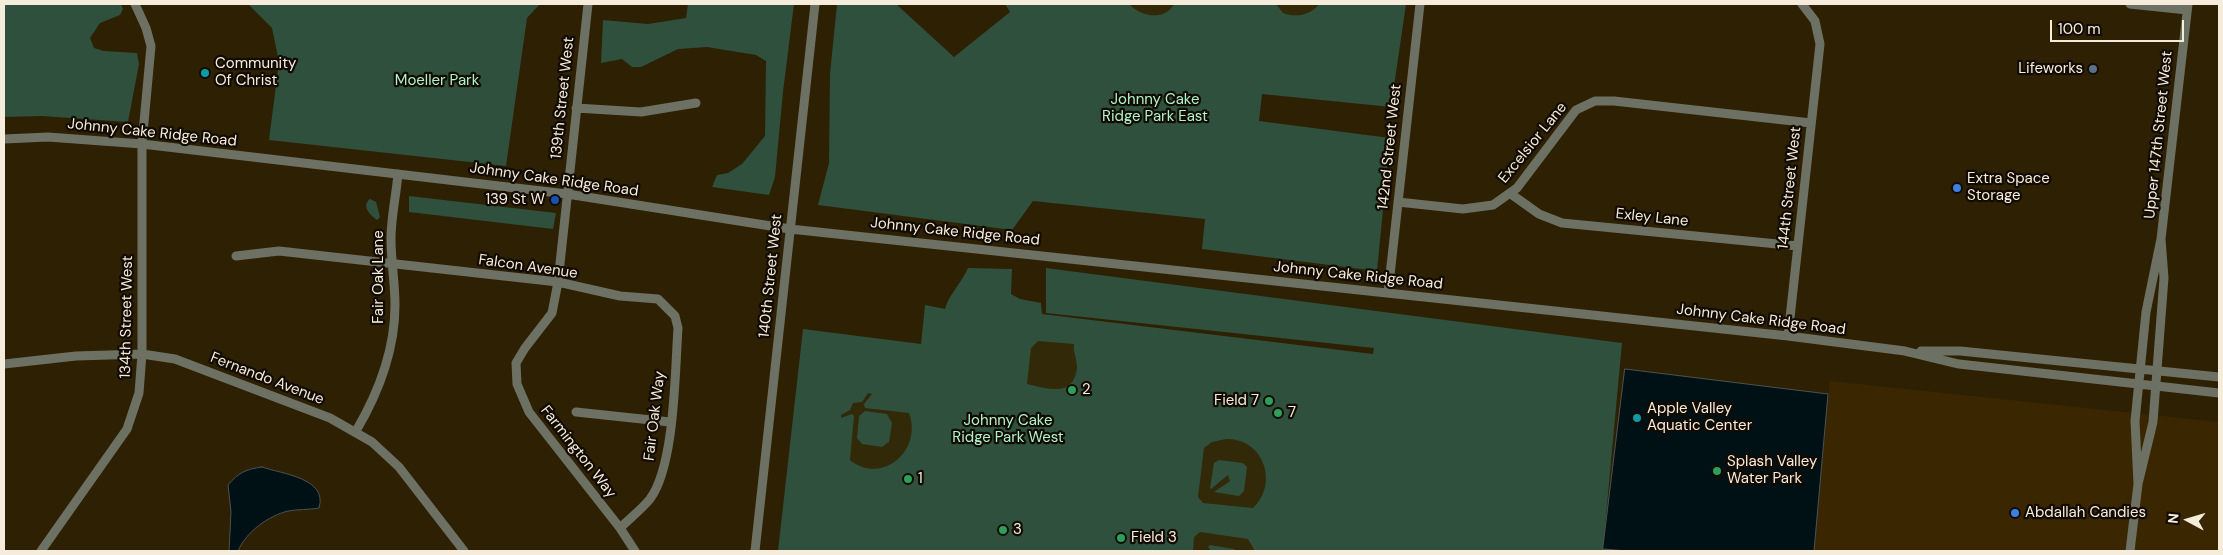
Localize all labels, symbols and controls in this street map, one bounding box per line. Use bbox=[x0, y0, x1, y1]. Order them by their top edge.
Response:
scale bar bbox=[2053, 10, 2187, 42]
text: 100 m bbox=[2058, 19, 2101, 39]
street label: 139th Street West bbox=[548, 36, 578, 160]
street label: Upper 147th Street West bbox=[2141, 50, 2177, 220]
place label: Community Of Christ bbox=[215, 55, 296, 90]
place label: Lifeworks bbox=[2018, 60, 2083, 78]
marker: Lifeworks bbox=[2087, 63, 2099, 75]
marker: Community Of Christ bbox=[199, 67, 211, 79]
park label: Moeller Park bbox=[395, 72, 479, 90]
street label: 142nd Street West bbox=[1374, 83, 1406, 211]
park label: Johnny Cake Ridge Park East bbox=[1102, 91, 1208, 126]
street label: Excelsior Lane bbox=[1495, 99, 1571, 187]
street label: Johnny Cake Ridge Road bbox=[66, 115, 238, 151]
street label: 144th Street West bbox=[1775, 126, 1805, 250]
street label: Johnny Cake Ridge Road bbox=[468, 159, 640, 201]
place label: Extra Space Storage bbox=[1967, 170, 2050, 205]
marker: Extra Space Storage bbox=[1951, 182, 1963, 194]
place label: 139 St W bbox=[485, 191, 545, 209]
marker: 139 St W bbox=[549, 194, 561, 206]
street label: Exley Lane bbox=[1615, 205, 1689, 231]
street label: 140th Street West bbox=[756, 213, 786, 339]
street label: Johnny Cake Ridge Road bbox=[869, 214, 1041, 250]
street label: Fair Oak Lane bbox=[370, 230, 388, 324]
street label: Falcon Avenue bbox=[477, 251, 579, 283]
street label: 134th Street West bbox=[117, 255, 137, 379]
street label: Johnny Cake Ridge Road bbox=[1272, 258, 1444, 294]
street label: Johnny Cake Ridge Road bbox=[1675, 301, 1847, 339]
street label: Fernando Avenue bbox=[208, 349, 326, 409]
street label: Fair Oak Way bbox=[641, 370, 669, 462]
place label: 2 bbox=[1082, 381, 1091, 399]
marker: 2 bbox=[1066, 384, 1078, 396]
place label: Field 7 bbox=[1214, 392, 1259, 410]
marker: Field 7 bbox=[1263, 395, 1275, 407]
place label: Apple Valley Aquatic Center bbox=[1647, 400, 1752, 435]
street label: Farmington Way bbox=[536, 402, 620, 502]
place label: 7 bbox=[1288, 404, 1296, 422]
marker: 7 bbox=[1272, 407, 1284, 419]
park label: Johnny Cake Ridge Park West bbox=[952, 412, 1064, 447]
marker: Apple Valley Aquatic Center bbox=[1631, 412, 1643, 424]
place label: Splash Valley Water Park bbox=[1727, 453, 1817, 488]
marker: Splash Valley Water Park bbox=[1711, 465, 1723, 477]
place label: 1 bbox=[918, 470, 923, 488]
marker: 1 bbox=[902, 473, 914, 485]
north arrow bbox=[2163, 495, 2213, 545]
place label: Abdallah Candies bbox=[2025, 504, 2146, 522]
marker: Abdallah Candies bbox=[2009, 507, 2021, 519]
text: N bbox=[2164, 512, 2183, 524]
place label: 3 bbox=[1013, 521, 1022, 539]
marker: 3 bbox=[997, 524, 1009, 536]
place label: Field 3 bbox=[1131, 529, 1177, 547]
marker: Field 3 bbox=[1115, 532, 1127, 544]

